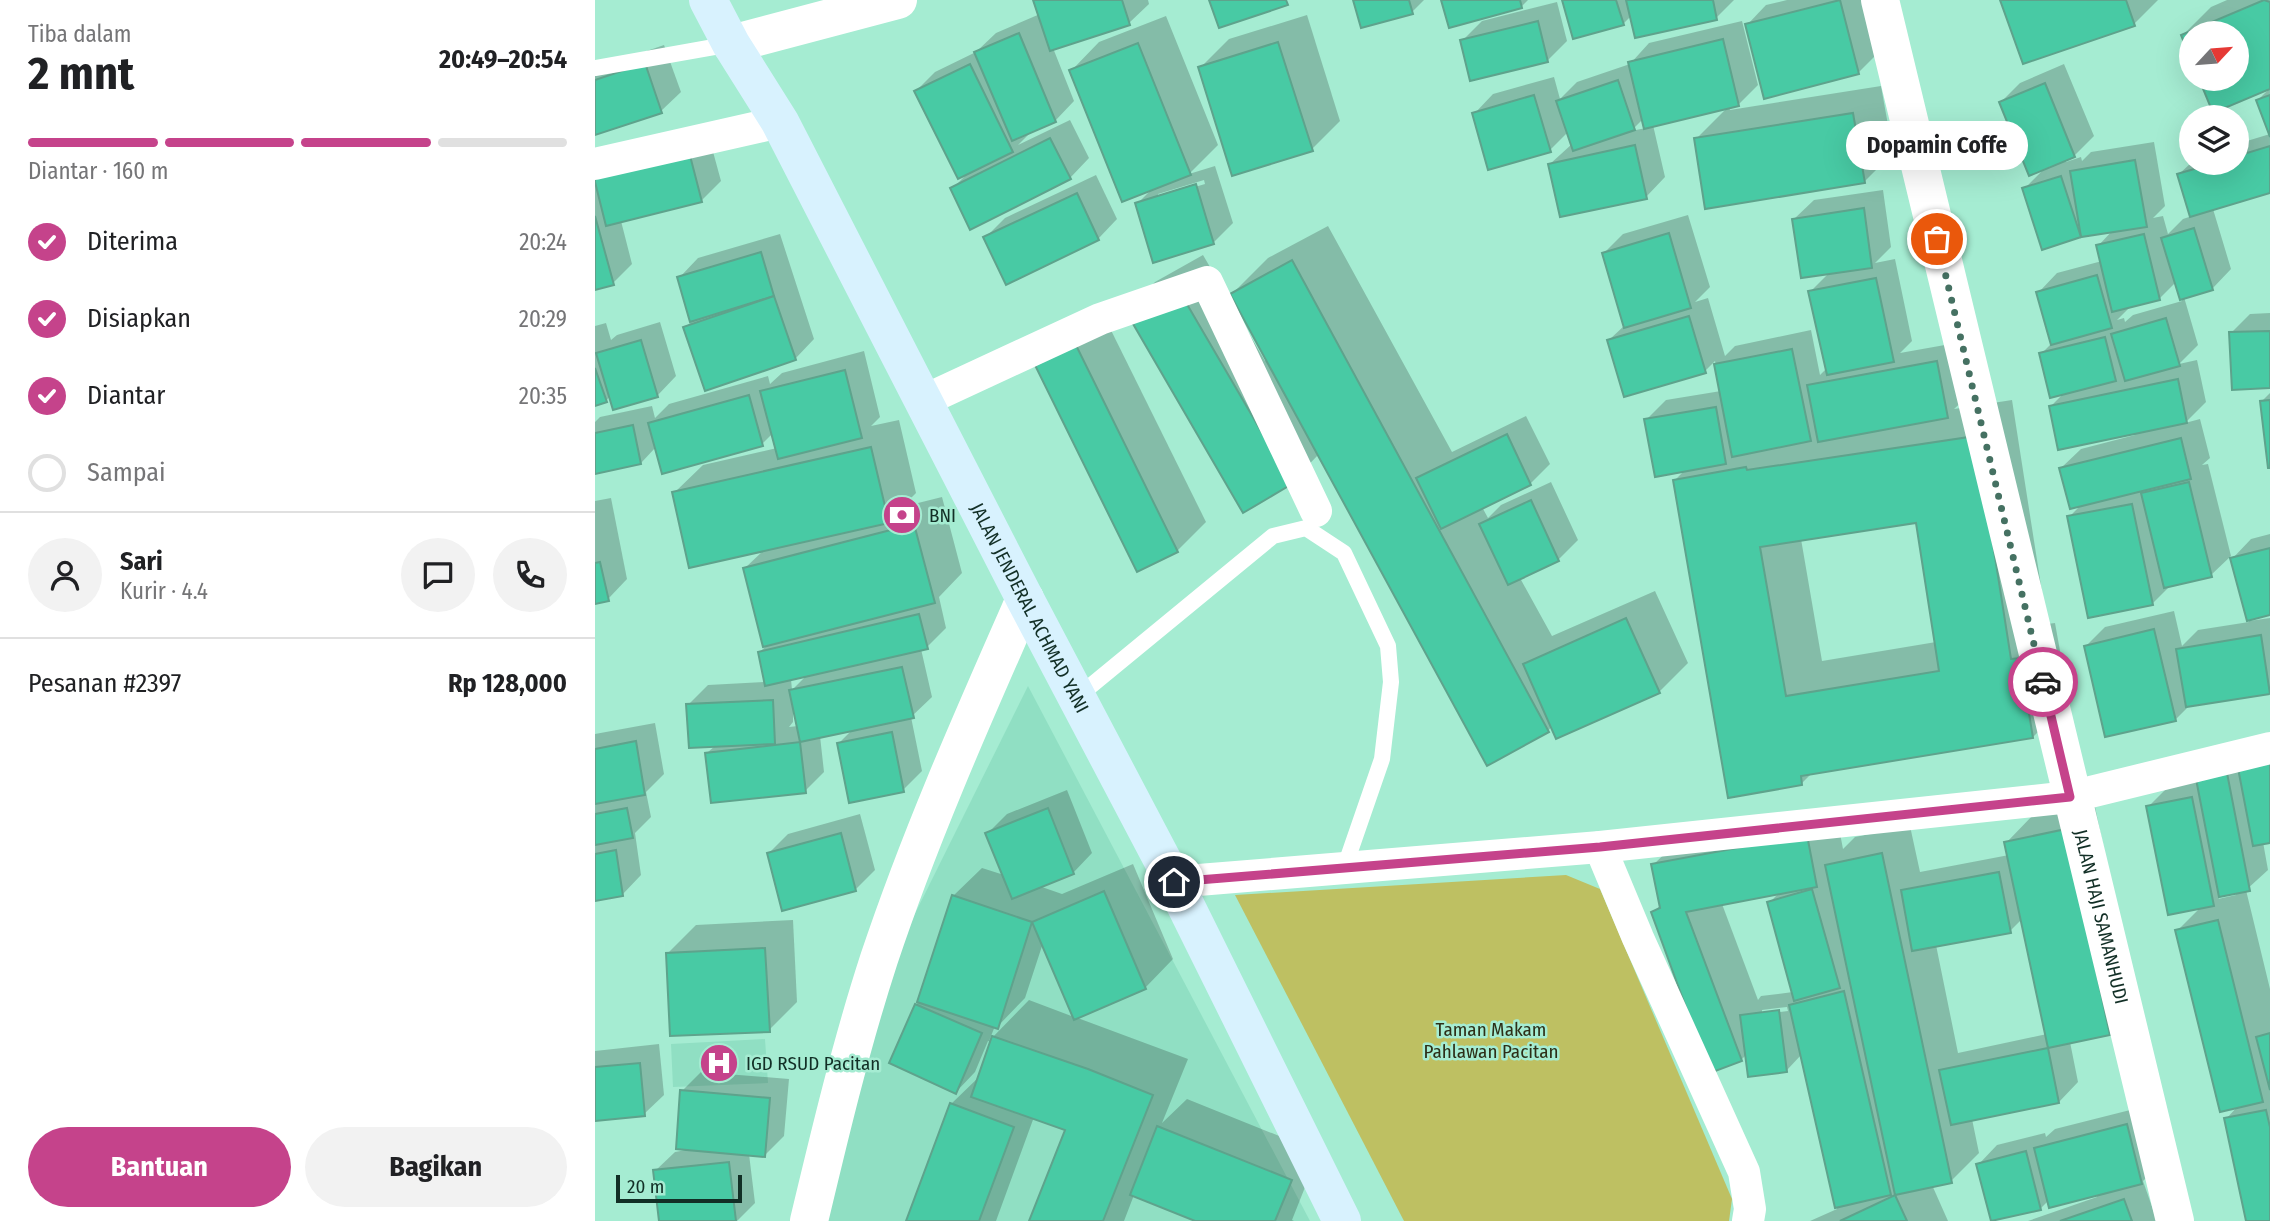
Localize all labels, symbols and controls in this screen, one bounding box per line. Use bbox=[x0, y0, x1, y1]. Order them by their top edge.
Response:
text: Tiba dalam bbox=[28, 20, 131, 48]
north arrow bbox=[2179, 21, 2249, 91]
map controls bbox=[2179, 21, 2249, 175]
text: 20:49–20:54 bbox=[439, 44, 567, 75]
text: 2 mnt bbox=[28, 46, 134, 101]
button: layers bbox=[2179, 105, 2249, 175]
callout: Dopamin Coffe bbox=[1846, 120, 2028, 169]
text: Dopamin Coffe bbox=[1867, 131, 2007, 159]
text: Diantar · 160 m bbox=[28, 157, 168, 185]
pin bbox=[1907, 209, 1967, 269]
icon: bag bbox=[1918, 220, 1956, 258]
icon: check bbox=[28, 223, 66, 261]
text: Diterima bbox=[87, 226, 178, 257]
text: 20:24 bbox=[519, 228, 567, 256]
icon: check bbox=[28, 300, 66, 338]
text: Disiapkan bbox=[87, 303, 191, 334]
text: 20:29 bbox=[519, 305, 567, 333]
icon: check bbox=[28, 377, 66, 415]
text: Diantar bbox=[87, 380, 165, 411]
text: 20:35 bbox=[519, 382, 567, 410]
text: Sampai bbox=[87, 457, 166, 488]
bank icon: BNI bbox=[881, 494, 923, 536]
street label: JALAN JENDERAL ACHMAD YANI bbox=[966, 499, 1094, 717]
place label: BNI bbox=[929, 504, 956, 527]
button: person bbox=[28, 538, 102, 612]
button: chat bbox=[401, 538, 475, 612]
button: phone bbox=[493, 538, 567, 612]
text: Sari bbox=[120, 546, 163, 577]
text: Kurir · 4.4 bbox=[120, 577, 208, 605]
courier bbox=[2008, 647, 2078, 717]
icon: car bbox=[2024, 663, 2062, 701]
text: Pesanan #2397 bbox=[28, 668, 181, 699]
text: Rp 128,000 bbox=[448, 668, 567, 699]
street label: JALAN HAJI SAMANHUDI bbox=[2069, 827, 2134, 1006]
pin bbox=[1144, 852, 1204, 912]
icon: home bbox=[1155, 863, 1193, 901]
park label: Taman Makam Pahlawan Pacitan bbox=[1424, 1018, 1558, 1063]
hospital icon: IGD RSUD Pacitan bbox=[698, 1042, 740, 1084]
place label: IGD RSUD Pacitan bbox=[746, 1052, 880, 1075]
button: Bantuan bbox=[28, 1127, 291, 1207]
button: Bagikan bbox=[305, 1127, 567, 1207]
scale bar bbox=[616, 1172, 742, 1204]
text: 20 m bbox=[627, 1175, 664, 1198]

